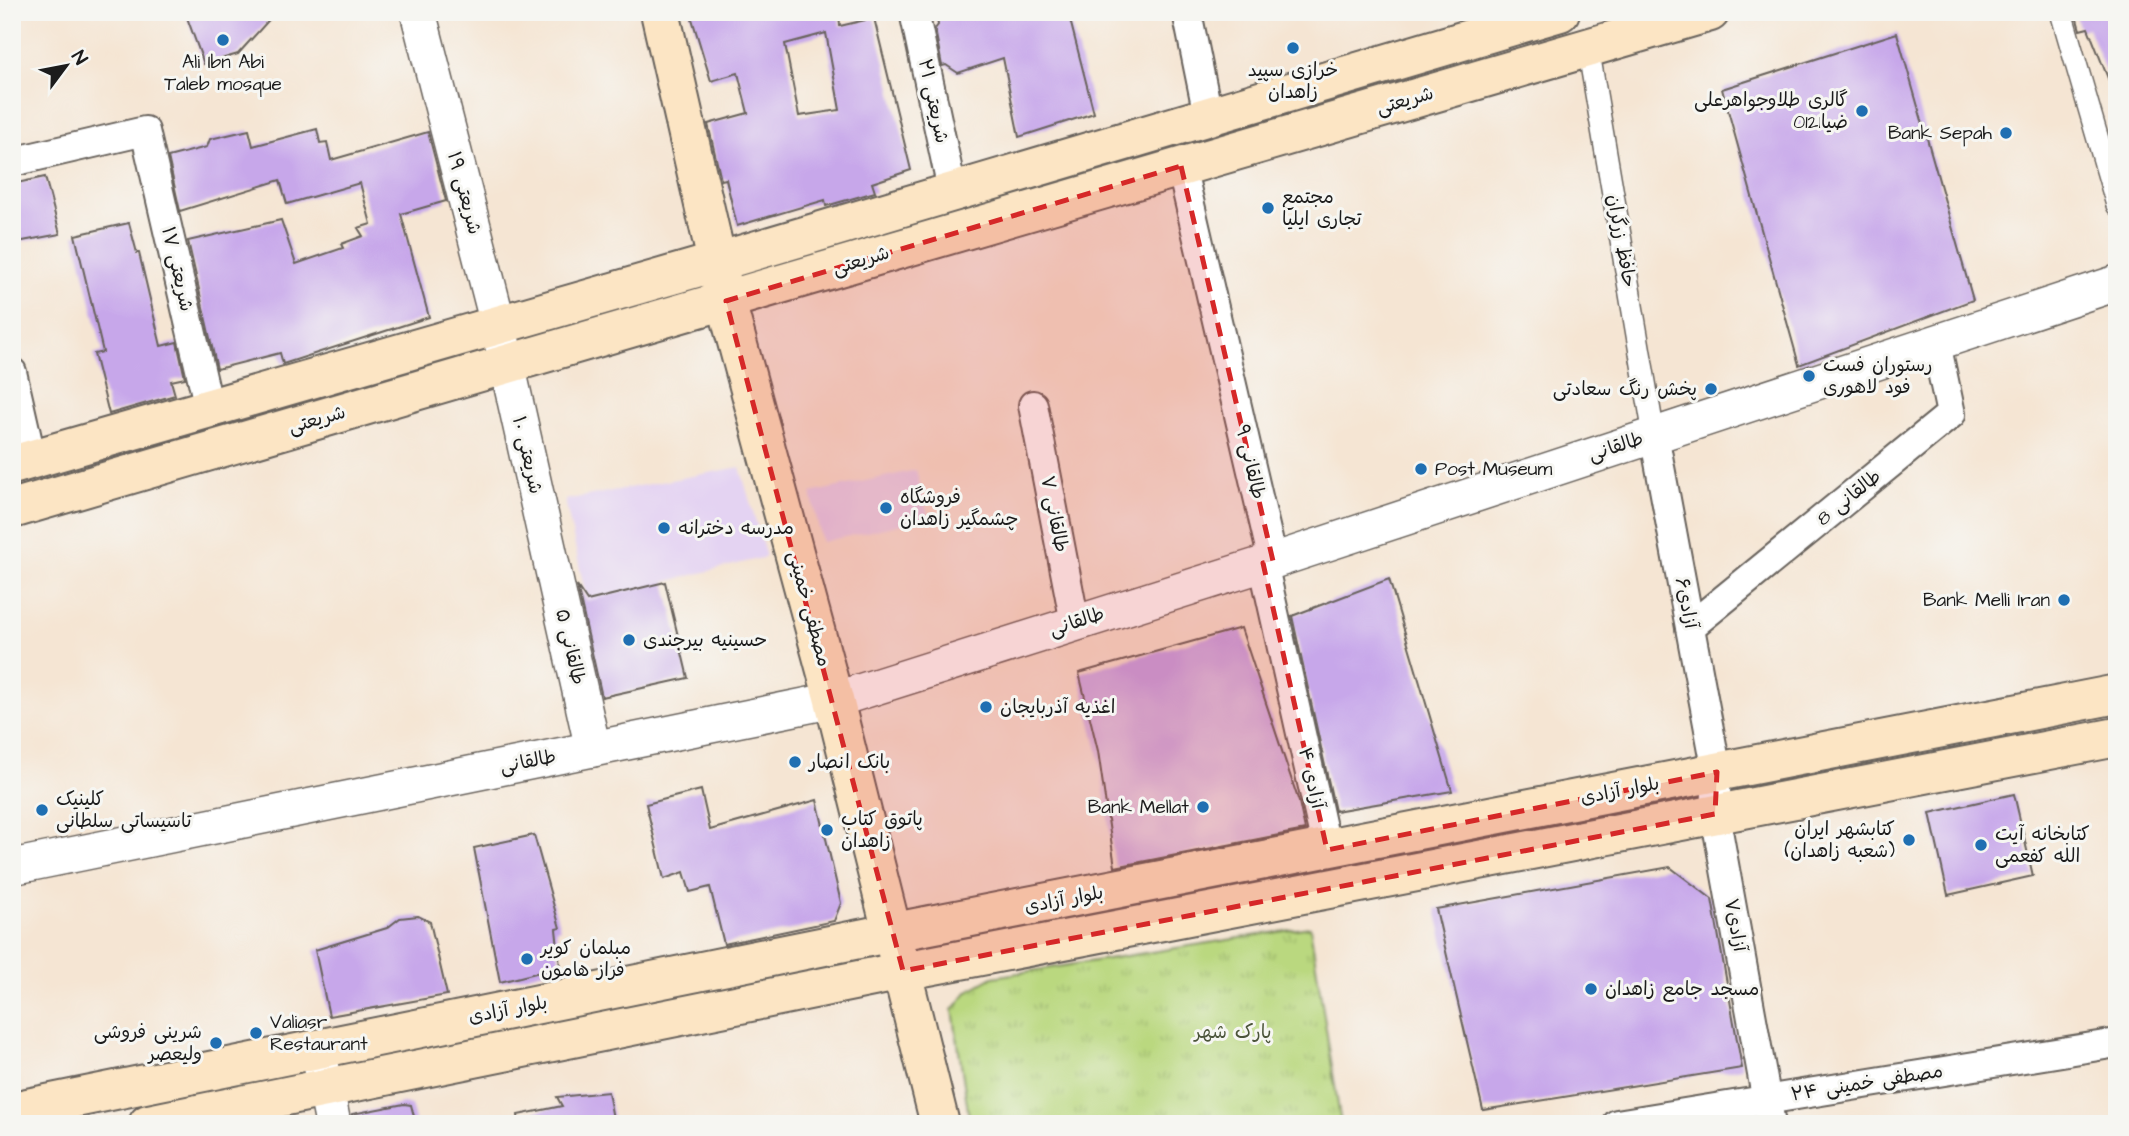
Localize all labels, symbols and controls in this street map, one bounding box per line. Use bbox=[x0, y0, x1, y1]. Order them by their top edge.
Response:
north arrow bbox=[32, 32, 102, 102]
marker: Ali Ibn Abi Taleb mosque bbox=[215, 32, 231, 48]
marker: خرازی سپید زاهدان bbox=[1285, 40, 1301, 56]
text: N bbox=[65, 46, 94, 70]
place label: Ali Ibn Abi Taleb mosque bbox=[164, 49, 282, 98]
street label: شریعتی ۲۱ bbox=[911, 56, 955, 146]
place label: خرازی سپید زاهدان bbox=[1248, 57, 1338, 106]
street label: شریعتی bbox=[1373, 80, 1437, 122]
place label: گالری طلاوجواهرعلی ضیا0121 bbox=[1694, 87, 1848, 136]
marker: گالری طلاوجواهرعلی ضیا0121 bbox=[1854, 103, 1870, 119]
place label: Bank Sepah bbox=[1888, 120, 1993, 147]
marker: Bank Sepah bbox=[1998, 125, 2014, 141]
street label: شریعتی ۱۹ bbox=[440, 149, 488, 237]
place label: مجتمع تجاری ایلیا bbox=[1282, 184, 1362, 233]
street label: حافظ زرگران bbox=[1600, 192, 1642, 290]
marker: مجتمع تجاری ایلیا bbox=[1260, 200, 1276, 216]
street label: شریعتی ۱۷ bbox=[154, 224, 200, 314]
street label: شریعتی bbox=[829, 240, 893, 282]
place label: رستوران فست فود لاهوری bbox=[1823, 352, 1932, 401]
marker: رستوران فست فود لاهوری bbox=[1801, 368, 1817, 384]
place label: پخش رنگ سعادتی bbox=[1553, 376, 1697, 403]
marker: پخش رنگ سعادتی bbox=[1703, 381, 1719, 397]
street label: شریعتی bbox=[285, 399, 349, 441]
street label: شریعتی ۱۰ bbox=[505, 413, 549, 497]
street label: طالقانی ۹ bbox=[1228, 422, 1272, 502]
street label: طالقانی bbox=[1585, 425, 1647, 469]
place label: Post Museum bbox=[1435, 456, 1552, 483]
marker: Post Museum bbox=[1413, 461, 1429, 477]
street label: طالقانی 8 bbox=[1811, 463, 1887, 533]
street label: طالقانی ۷ bbox=[1033, 473, 1075, 555]
place label: فروشگاه چشمگیر زاهدان bbox=[900, 484, 1018, 533]
marker: فروشگاه چشمگیر زاهدان bbox=[878, 500, 894, 516]
place label: مدرسه دخترانه bbox=[678, 515, 794, 542]
marker: مدرسه دخترانه bbox=[656, 520, 672, 536]
street label: مصطفی خمینی bbox=[781, 548, 837, 670]
street label: آزادی۶ bbox=[1668, 575, 1704, 632]
place label: Bank Melli Iran bbox=[1923, 587, 2050, 614]
marker: Bank Melli Iran bbox=[2056, 592, 2072, 608]
street label: طالقانی bbox=[1046, 600, 1108, 644]
street label: طالقانی ۵ bbox=[548, 606, 592, 688]
place label: حسینیه بیرجندی bbox=[643, 627, 767, 654]
marker: حسینیه بیرجندی bbox=[621, 632, 637, 648]
place label: اغذیه آذربایجان bbox=[1000, 694, 1116, 721]
marker: اغذیه آذربایجان bbox=[978, 699, 994, 715]
street label: طالقانی bbox=[498, 743, 558, 781]
street label: آزادی ۴ bbox=[1291, 745, 1331, 813]
place label: بانک انصار bbox=[807, 749, 890, 776]
marker: بانک انصار bbox=[787, 754, 803, 770]
street label: بلوار آزادی bbox=[1578, 770, 1662, 812]
place label: کلینیک تاسیساتی سلطانی bbox=[56, 786, 192, 835]
place label: Bank Mellat bbox=[1088, 794, 1189, 821]
marker: Bank Mellat bbox=[1195, 799, 1211, 815]
marker: کلینیک تاسیساتی سلطانی bbox=[34, 802, 50, 818]
place label: پاتوق کتاب زاهدان bbox=[841, 806, 923, 855]
place label: کتابشهر ایران (شعبه زاهدان) bbox=[1785, 816, 1895, 865]
place label: کتابخانه آیت الله کفعمی bbox=[1995, 821, 2090, 870]
marker: پاتوق کتاب زاهدان bbox=[819, 822, 835, 838]
marker: کتابشهر ایران (شعبه زاهدان) bbox=[1901, 832, 1917, 848]
marker: کتابخانه آیت الله کفعمی bbox=[1973, 837, 1989, 853]
street label: بلوار آزادی bbox=[1022, 879, 1106, 921]
street label: آزادی۷ bbox=[1717, 896, 1753, 955]
place label: مبلمان کویر فراز هامون bbox=[539, 935, 631, 984]
marker: مبلمان کویر فراز هامون bbox=[519, 951, 535, 967]
place label: مسجد جامع زاهدان bbox=[1605, 976, 1759, 1003]
marker: مسجد جامع زاهدان bbox=[1583, 981, 1599, 997]
street label: بلوار آزادی bbox=[466, 989, 550, 1031]
place label: Valiasr Restaurant bbox=[270, 1009, 368, 1058]
place label: شرینی فروشی ولیعصر bbox=[94, 1019, 202, 1068]
park label: پارک شهر bbox=[1192, 1019, 1272, 1046]
marker: Valiasr Restaurant bbox=[248, 1025, 264, 1041]
marker: شرینی فروشی ولیعصر bbox=[208, 1035, 224, 1051]
street label: مصطفی خمینی ۲۴ bbox=[1789, 1058, 1945, 1108]

